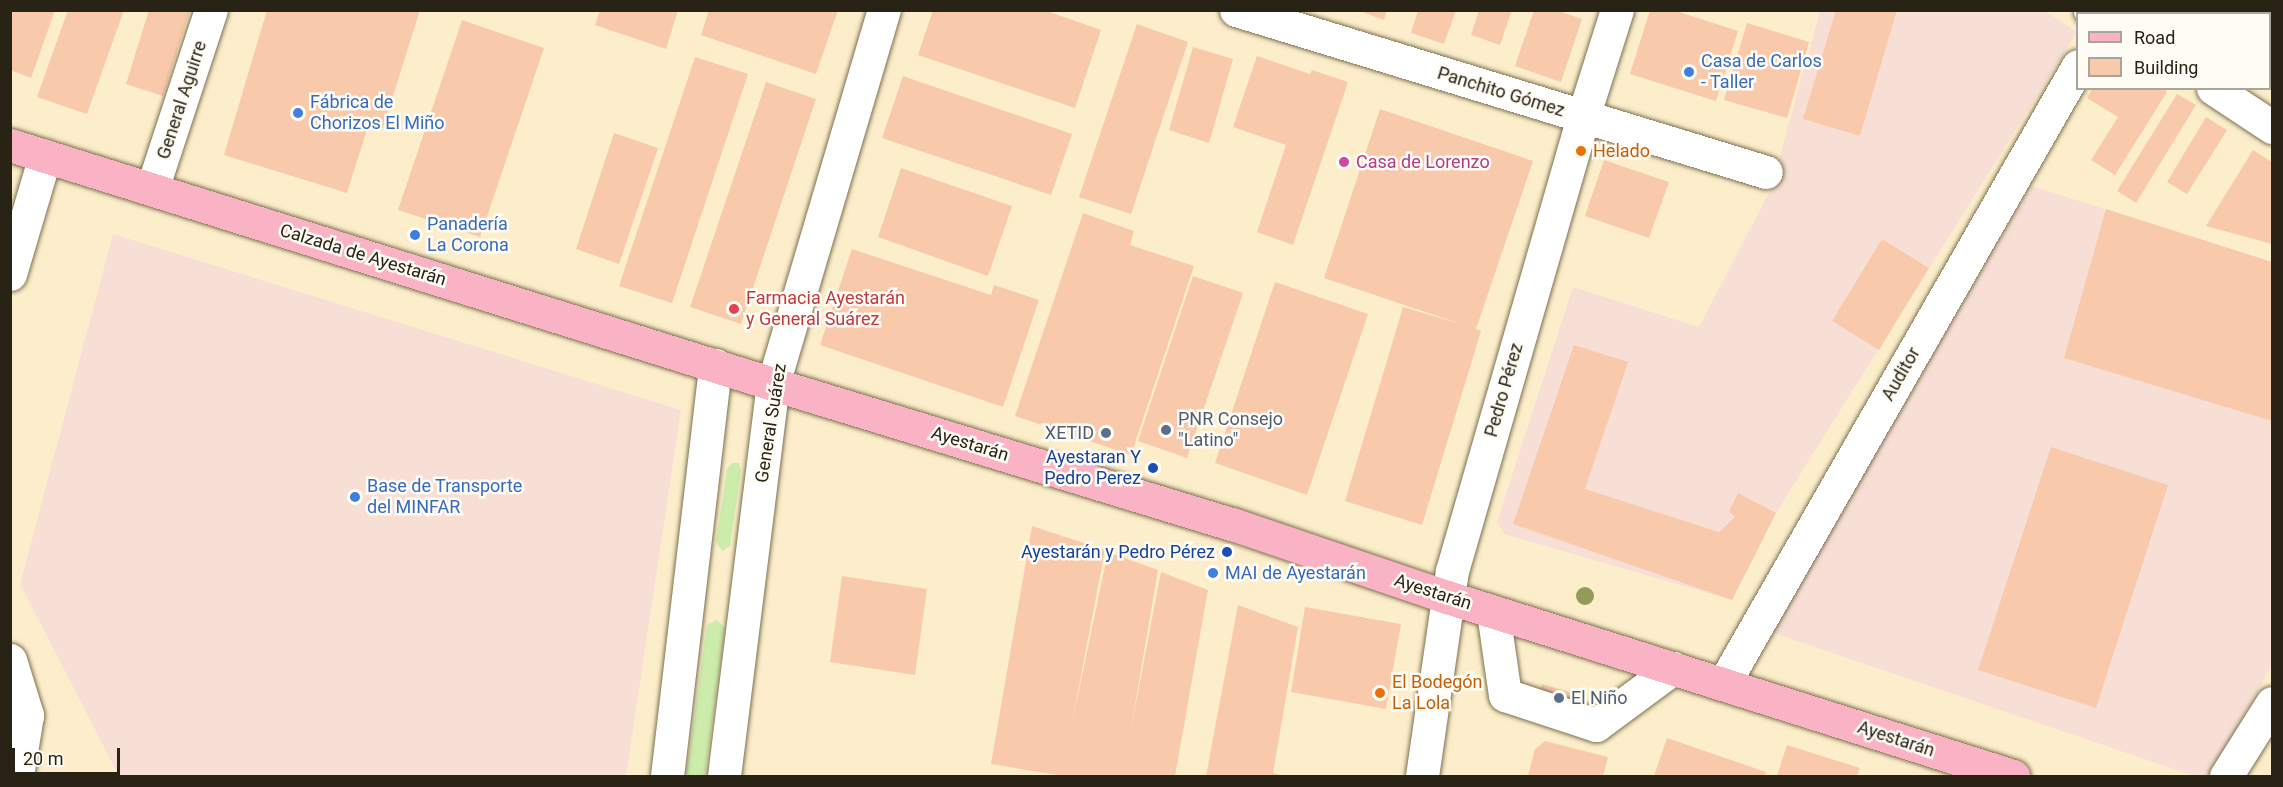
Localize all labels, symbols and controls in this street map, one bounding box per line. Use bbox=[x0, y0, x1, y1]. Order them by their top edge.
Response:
legend bbox=[2076, 12, 2271, 90]
text: Road bbox=[2134, 27, 2175, 48]
street label: General Aguirre bbox=[153, 38, 211, 162]
place label: Casa de Carlos - Taller bbox=[1701, 51, 1822, 94]
text: Building bbox=[2134, 57, 2198, 78]
street label: Panchito Gómez bbox=[1435, 62, 1567, 122]
marker: Casa de Carlos - Taller bbox=[1682, 65, 1696, 79]
place label: Fábrica de Chorizos El Miño bbox=[310, 92, 445, 134]
marker: Fábrica de Chorizos El Miño bbox=[291, 106, 305, 120]
place label: Helado bbox=[1593, 140, 1650, 162]
marker: Helado bbox=[1574, 144, 1588, 158]
place label: Casa de Lorenzo bbox=[1356, 151, 1490, 173]
marker: Casa de Lorenzo bbox=[1337, 155, 1351, 169]
place label: Panadería La Corona bbox=[427, 214, 509, 256]
street label: Calzada de Ayestarán bbox=[277, 219, 449, 291]
marker: Panadería La Corona bbox=[408, 228, 422, 242]
place label: Farmacia Ayestarán y General Suárez bbox=[746, 288, 905, 330]
marker: Farmacia Ayestarán y General Suárez bbox=[727, 302, 741, 316]
street label: Pedro Pérez bbox=[1480, 341, 1528, 439]
street label: Auditor bbox=[1877, 343, 1925, 405]
street label: General Suárez bbox=[751, 362, 791, 484]
place label: PNR Consejo "Latino" bbox=[1178, 409, 1283, 452]
street label: Ayestarán bbox=[929, 422, 1011, 466]
place label: XETID bbox=[1045, 422, 1094, 444]
marker: PNR Consejo "Latino" bbox=[1159, 423, 1173, 437]
marker: XETID bbox=[1099, 426, 1113, 440]
place label: Ayestaran Y Pedro Perez bbox=[1044, 447, 1141, 490]
marker: Ayestaran Y Pedro Perez bbox=[1146, 461, 1160, 475]
place label: Base de Transporte del MINFAR bbox=[367, 476, 523, 518]
marker: Base de Transporte del MINFAR bbox=[348, 490, 362, 504]
place label: Ayestarán y Pedro Pérez bbox=[1021, 541, 1215, 563]
marker: Ayestarán y Pedro Pérez bbox=[1220, 545, 1234, 559]
place label: MAI de Ayestarán bbox=[1225, 562, 1366, 584]
marker: MAI de Ayestarán bbox=[1206, 566, 1220, 580]
street label: Ayestarán bbox=[1392, 569, 1474, 615]
place label: El Bodegón La Lola bbox=[1392, 672, 1483, 714]
marker: El Bodegón La Lola bbox=[1373, 686, 1387, 700]
place label: El Niño bbox=[1571, 687, 1627, 709]
marker: El Niño bbox=[1552, 691, 1566, 705]
street label: Ayestarán bbox=[1855, 716, 1937, 762]
scale bar bbox=[15, 736, 123, 774]
text: 20 m bbox=[23, 748, 63, 769]

